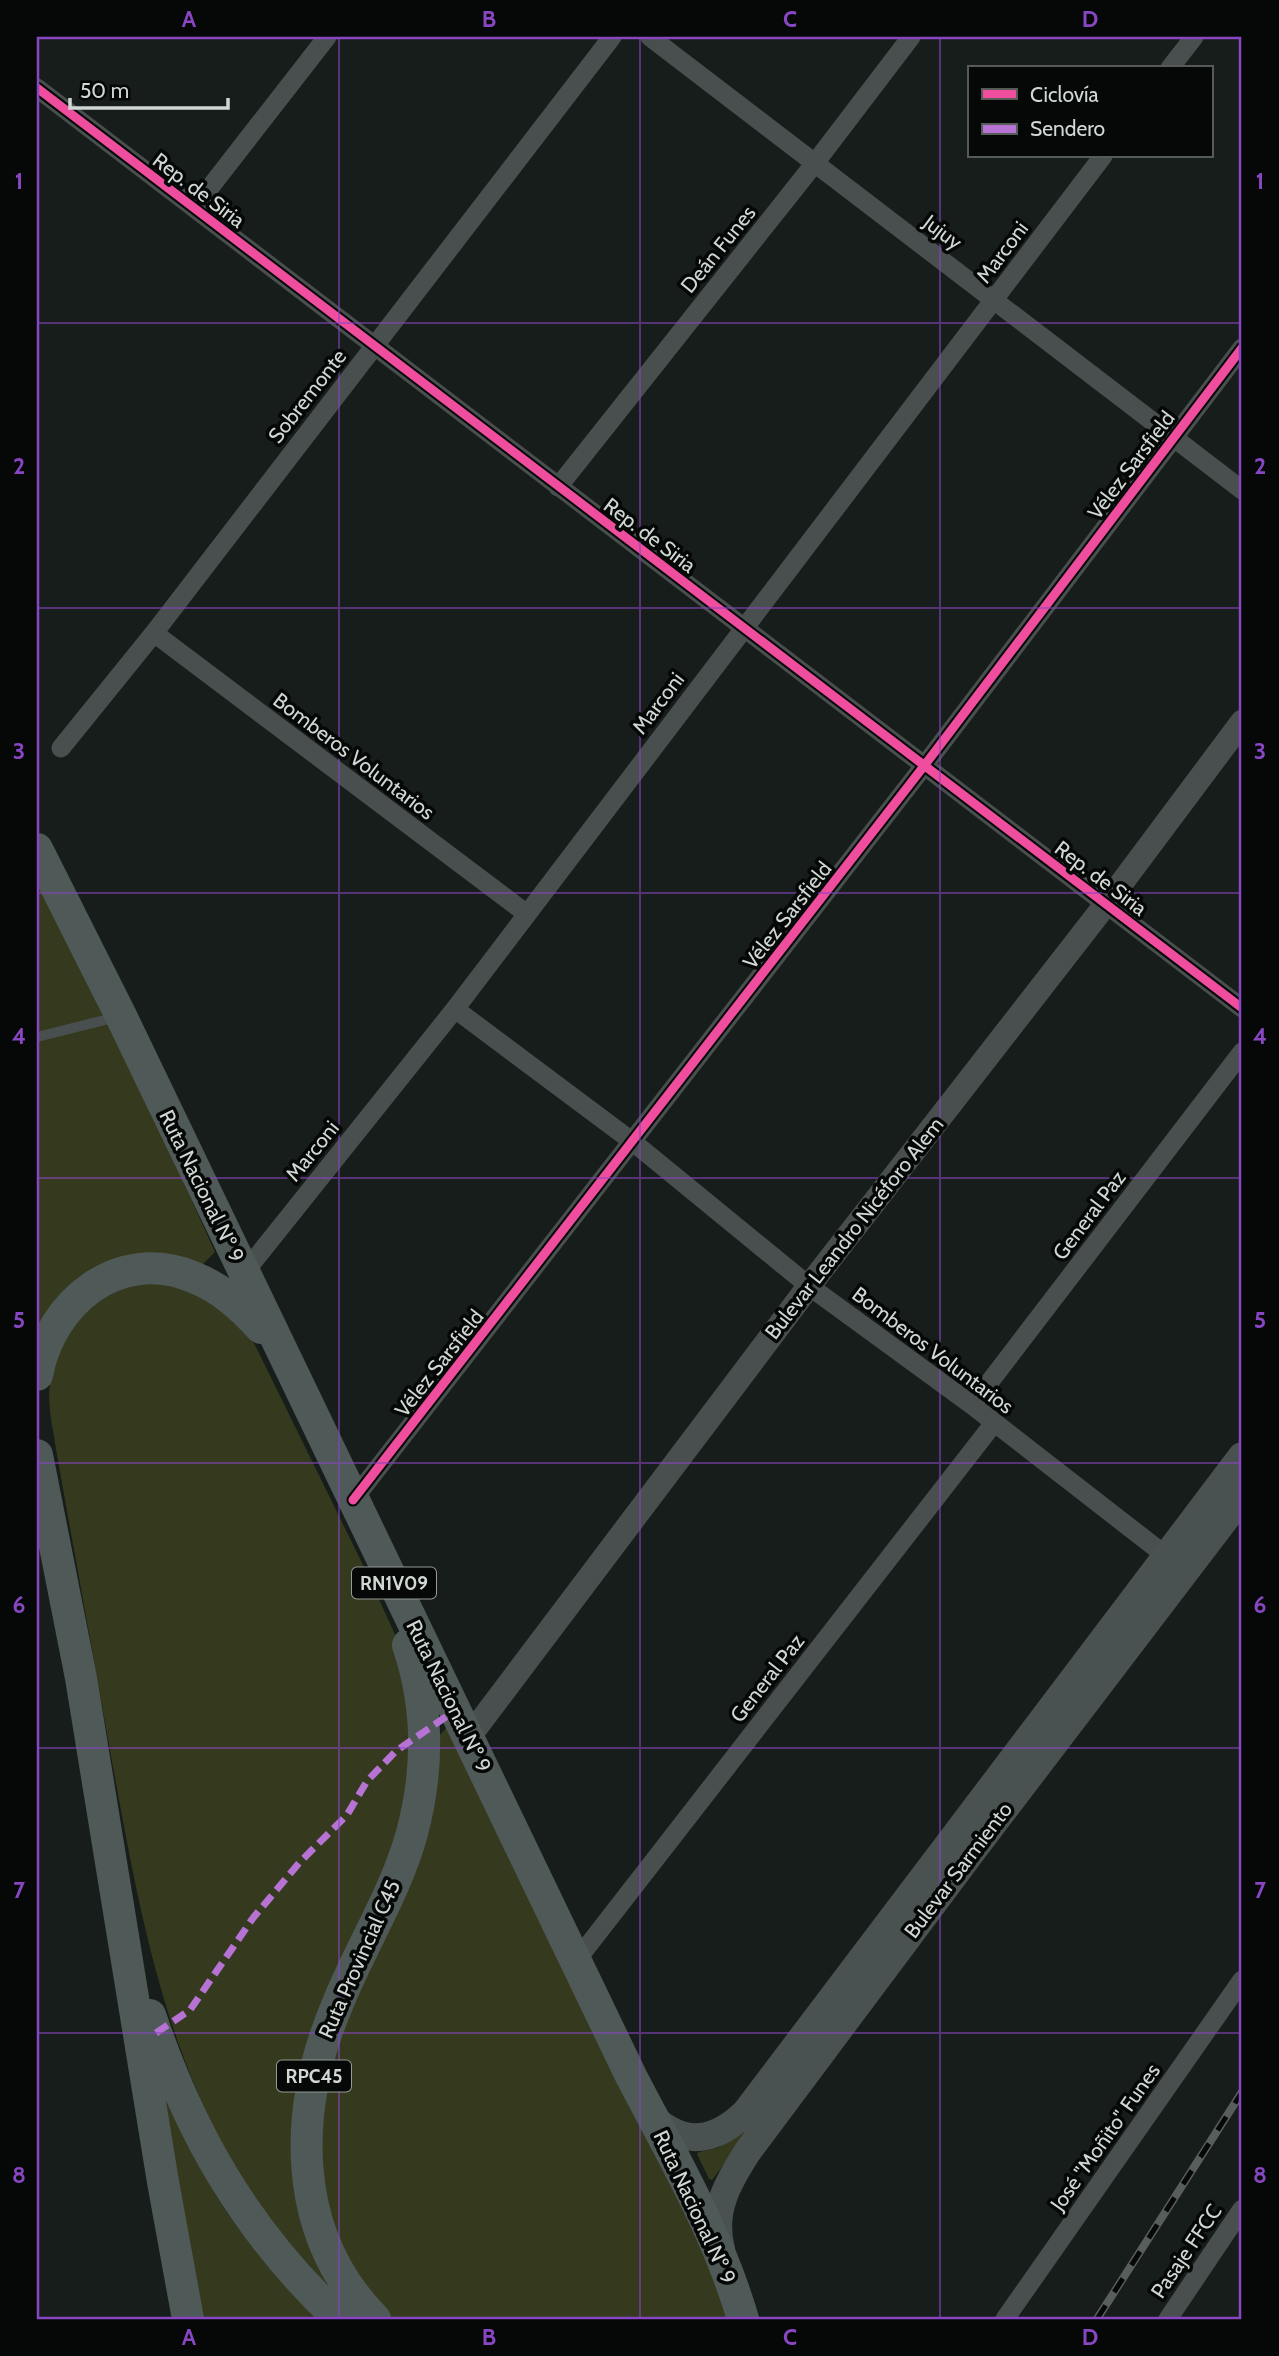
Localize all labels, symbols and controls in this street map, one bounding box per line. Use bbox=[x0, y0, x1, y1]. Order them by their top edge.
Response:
text: A bbox=[182, 5, 197, 33]
text: B bbox=[482, 5, 496, 33]
text: C bbox=[783, 5, 797, 33]
text: D bbox=[1082, 5, 1098, 33]
scale bar bbox=[70, 66, 228, 110]
legend bbox=[968, 66, 1212, 158]
text: 50 m bbox=[80, 78, 129, 103]
text: Ciclovía bbox=[1030, 82, 1099, 107]
text: Sendero bbox=[1030, 116, 1105, 141]
street label: Rep. de Siria bbox=[148, 147, 250, 233]
text: 1 bbox=[15, 167, 23, 195]
text: 1 bbox=[1256, 167, 1264, 195]
street label: Deán Funes bbox=[675, 200, 761, 298]
street label: Jujuy bbox=[917, 209, 968, 256]
street label: Marconi bbox=[971, 216, 1033, 288]
street label: Sobremonte bbox=[263, 344, 351, 448]
street label: Vélez Sarsfield bbox=[1082, 406, 1180, 524]
text: 2 bbox=[13, 452, 25, 480]
text: 2 bbox=[1254, 452, 1266, 480]
street label: Rep. de Siria bbox=[599, 492, 701, 578]
street label: Marconi bbox=[627, 667, 689, 739]
street label: Bomberos Voluntarios bbox=[268, 687, 440, 825]
text: 3 bbox=[13, 737, 25, 765]
text: 3 bbox=[1254, 737, 1266, 765]
street label: Rep. de Siria bbox=[1050, 835, 1152, 921]
street label: Vélez Sarsfield bbox=[737, 857, 837, 973]
text: 4 bbox=[12, 1022, 26, 1050]
text: 4 bbox=[1253, 1022, 1267, 1050]
street label: Ruta Nacional Nº 9 bbox=[154, 1106, 250, 1266]
street label: Bulevar Leandro Nicéforo Alem bbox=[760, 1112, 948, 1344]
street label: Marconi bbox=[280, 1116, 344, 1186]
street label: General Paz bbox=[1047, 1165, 1131, 1265]
street label: Bomberos Voluntarios bbox=[847, 1281, 1019, 1419]
street label: Vélez Sarsfield bbox=[389, 1305, 489, 1421]
text: 5 bbox=[13, 1306, 25, 1334]
text: 5 bbox=[1254, 1306, 1266, 1334]
road number: RN1V09 bbox=[352, 1568, 436, 1598]
text: 6 bbox=[13, 1591, 25, 1619]
text: 6 bbox=[1254, 1591, 1266, 1619]
street label: Ruta Nacional Nº 9 bbox=[401, 1616, 497, 1776]
street label: General Paz bbox=[725, 1629, 809, 1727]
street label: Bulevar Sarmiento bbox=[899, 1797, 1017, 1943]
text: 7 bbox=[13, 1876, 25, 1904]
street label: Ruta Provincial C45 bbox=[313, 1876, 405, 2042]
text: 7 bbox=[1254, 1876, 1266, 1904]
street label: José "Moñito" Funes bbox=[1044, 2058, 1165, 2216]
road number: RPC45 bbox=[277, 2060, 351, 2092]
street label: Ruta Nacional Nº 9 bbox=[649, 2126, 741, 2288]
text: 8 bbox=[12, 2161, 26, 2189]
text: 8 bbox=[1253, 2161, 1267, 2189]
street label: Pasaje FFCC bbox=[1145, 2199, 1227, 2303]
text: A bbox=[182, 2323, 197, 2351]
text: B bbox=[482, 2323, 496, 2351]
text: C bbox=[783, 2323, 797, 2351]
text: D bbox=[1082, 2323, 1098, 2351]

